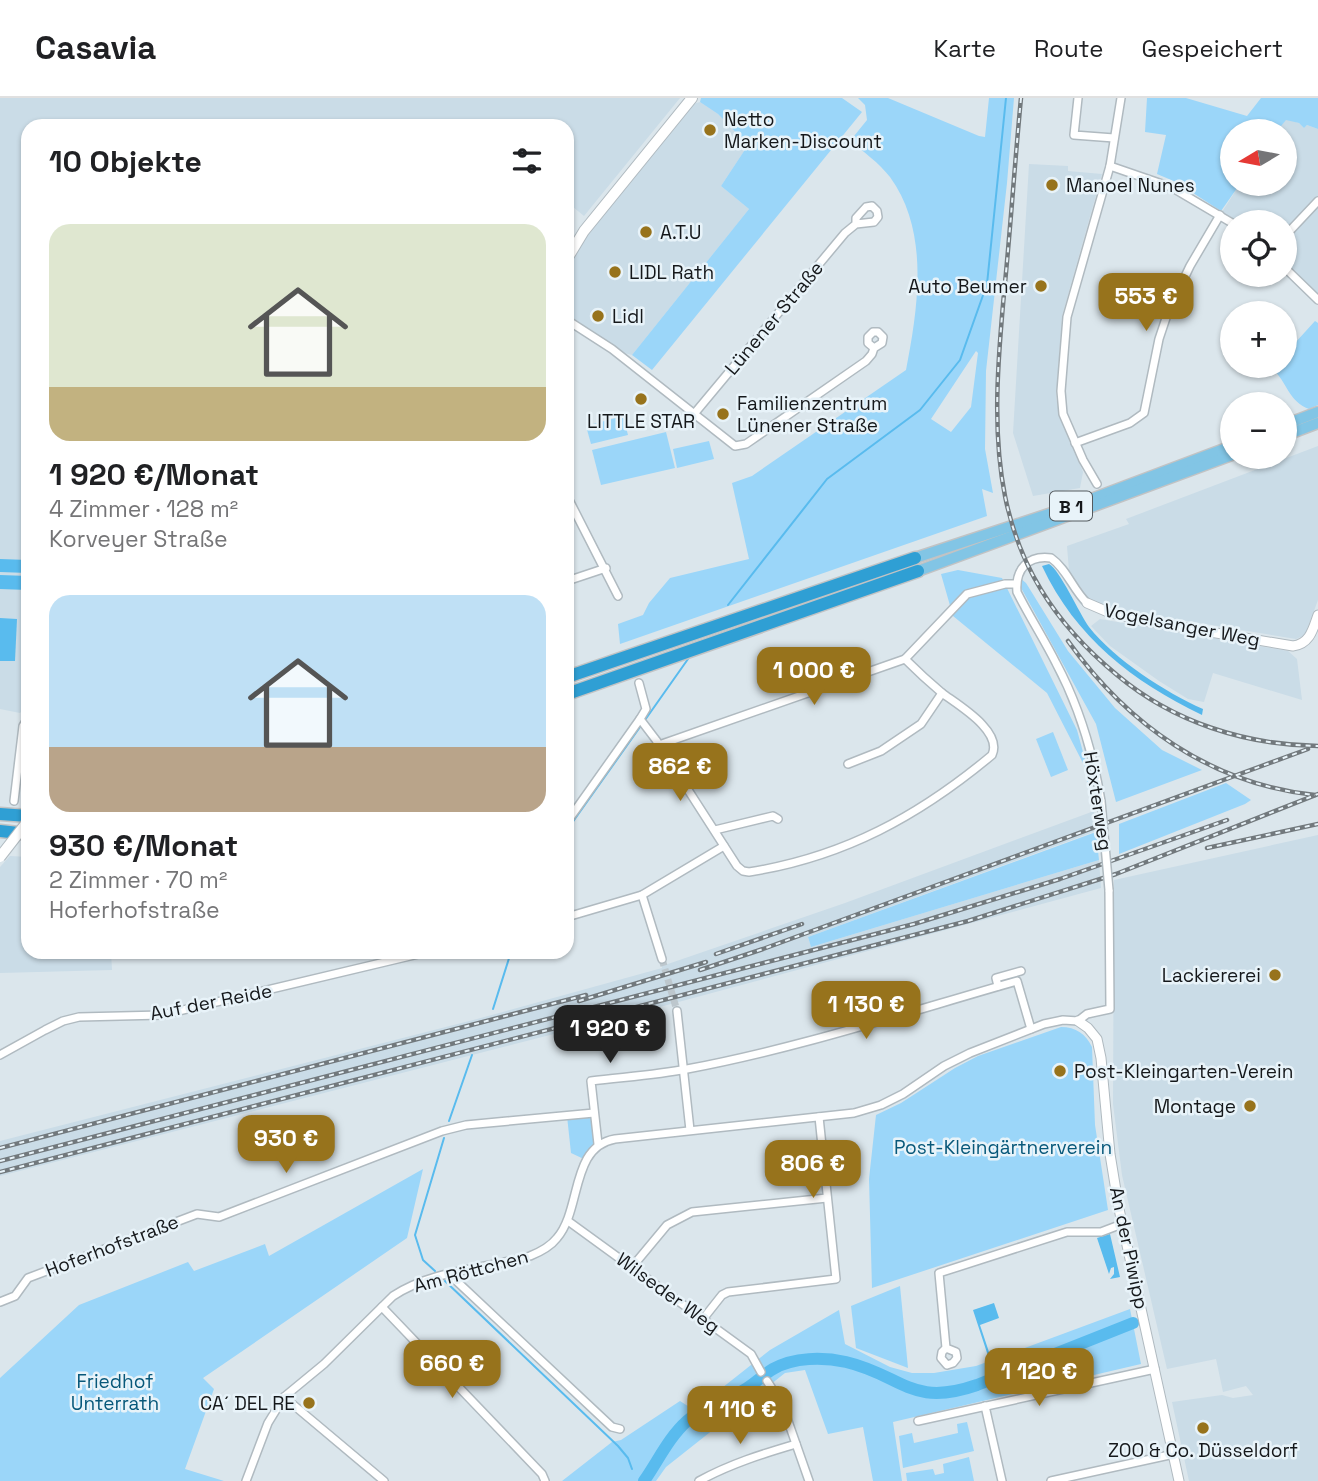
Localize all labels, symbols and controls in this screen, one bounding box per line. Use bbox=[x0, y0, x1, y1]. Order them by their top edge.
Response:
text: Casavia bbox=[35, 27, 156, 69]
text: Karte bbox=[934, 33, 996, 64]
text: Route bbox=[1034, 33, 1103, 64]
text: Gespeichert bbox=[1141, 33, 1283, 64]
place label: Netto Marken-Discount bbox=[724, 107, 882, 154]
north arrow bbox=[1220, 119, 1297, 196]
map controls bbox=[1220, 119, 1297, 469]
marker: Netto Marken-Discount bbox=[702, 122, 718, 138]
text: 10 Objekte bbox=[49, 142, 202, 181]
icon: filters bbox=[508, 142, 546, 180]
place label: Manoel Nunes bbox=[1066, 173, 1195, 198]
marker: Manoel Nunes bbox=[1044, 177, 1060, 193]
button: locate bbox=[1220, 210, 1297, 287]
place label: A.T.U bbox=[660, 220, 701, 245]
marker: A.T.U bbox=[638, 224, 654, 240]
street label: Lünener Straße bbox=[719, 256, 829, 380]
place label: LIDL Rath bbox=[629, 260, 714, 285]
marker: LIDL Rath bbox=[607, 264, 623, 280]
icon: home bbox=[235, 269, 361, 395]
place label: Auto Beumer bbox=[908, 274, 1027, 299]
pin: 553 € bbox=[1097, 274, 1195, 333]
marker: Auto Beumer bbox=[1033, 278, 1049, 294]
text: 553 € bbox=[1114, 281, 1178, 311]
button: + bbox=[1220, 301, 1297, 378]
place label: Lidl bbox=[612, 304, 644, 329]
marker: Lidl bbox=[590, 308, 606, 324]
marker: LITTLE STAR bbox=[633, 391, 649, 407]
place label: Familienzentrum Lünener Straße bbox=[737, 391, 887, 438]
button: − bbox=[1220, 392, 1297, 469]
marker: Familienzentrum Lünener Straße bbox=[715, 406, 731, 422]
place label: LITTLE STAR bbox=[587, 409, 695, 434]
text: 1 920 €/Monat bbox=[49, 455, 259, 494]
road number: B 1 bbox=[1050, 492, 1092, 520]
text: 4 Zimmer · 128 m² bbox=[49, 494, 238, 524]
text: Korveyer Straße bbox=[49, 524, 228, 554]
street label: Vogelsanger Weg bbox=[1102, 598, 1262, 652]
icon: home bbox=[235, 640, 361, 766]
pin: 1 000 € bbox=[749, 648, 879, 707]
text: 1 000 € bbox=[773, 655, 855, 685]
pin: 862 € bbox=[631, 744, 729, 803]
street label: Höxterweg bbox=[1078, 750, 1118, 852]
text: 862 € bbox=[648, 751, 712, 781]
text: 930 €/Monat bbox=[49, 826, 238, 865]
text: 2 Zimmer · 70 m² bbox=[49, 865, 227, 895]
text: Hoferhofstraße bbox=[49, 895, 220, 925]
place label: Lackiererei bbox=[1162, 963, 1261, 988]
marker: Lackiererei bbox=[1267, 967, 1283, 983]
street label: Auf der Reide bbox=[148, 978, 274, 1026]
pin: 1 130 € bbox=[801, 982, 931, 1041]
text: 1 130 € bbox=[828, 989, 904, 1019]
pin: 1 920 € bbox=[545, 1006, 675, 1065]
text: 1 920 € bbox=[570, 1013, 650, 1043]
place label: Post-Kleingarten-Verein bbox=[1074, 1059, 1293, 1084]
marker: Post-Kleingarten-Verein bbox=[1052, 1063, 1068, 1079]
place label: Montage bbox=[1154, 1094, 1236, 1119]
marker: Montage bbox=[1242, 1098, 1258, 1114]
pin: 930 € bbox=[237, 1116, 335, 1175]
text: 930 € bbox=[254, 1123, 318, 1153]
park label: Post-Kleingärtnerverein bbox=[894, 1135, 1112, 1160]
pin: 806 € bbox=[764, 1140, 862, 1200]
text: 806 € bbox=[781, 1148, 845, 1178]
street label: An der Piwipp bbox=[1104, 1185, 1154, 1311]
street label: Hoferhofstraße bbox=[42, 1209, 182, 1283]
street label: Am Röttchen bbox=[411, 1244, 531, 1298]
street label: Wilseder Weg bbox=[611, 1247, 725, 1339]
pin: 660 € bbox=[403, 1340, 501, 1400]
text: 660 € bbox=[420, 1348, 484, 1378]
pin: 1 120 € bbox=[974, 1348, 1104, 1408]
text: 1 120 € bbox=[1001, 1356, 1077, 1386]
park label: Friedhof Unterrath bbox=[71, 1369, 159, 1416]
pin: 1 110 € bbox=[675, 1386, 805, 1446]
place label: CA´ DEL RE bbox=[200, 1391, 295, 1416]
text: 1 110 € bbox=[703, 1394, 777, 1424]
marker: CA´ DEL RE bbox=[301, 1395, 317, 1411]
marker: ZOO & Co. Düsseldorf bbox=[1195, 1420, 1211, 1436]
place label: ZOO & Co. Düsseldorf bbox=[1108, 1438, 1298, 1463]

